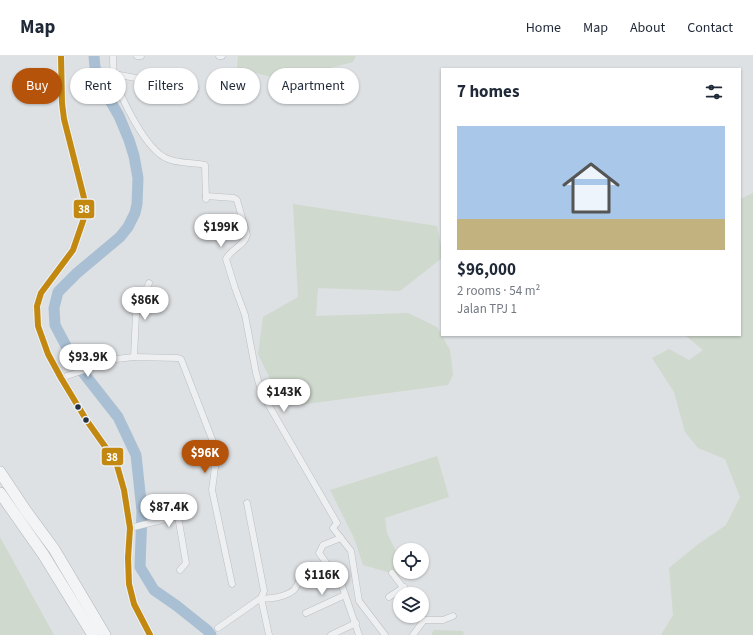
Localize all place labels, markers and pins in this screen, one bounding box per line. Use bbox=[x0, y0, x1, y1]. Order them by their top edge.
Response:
pin: $199K bbox=[193, 214, 249, 248]
pin: $86K bbox=[121, 287, 169, 321]
pin: $93.9K bbox=[55, 344, 121, 378]
pin: $143K bbox=[256, 379, 312, 413]
unlabelled marker bbox=[73, 402, 83, 412]
unlabelled marker bbox=[81, 415, 91, 425]
pin: $96K bbox=[181, 440, 229, 474]
pin: $87.4K bbox=[136, 494, 202, 528]
pin: $116K bbox=[294, 562, 350, 596]

